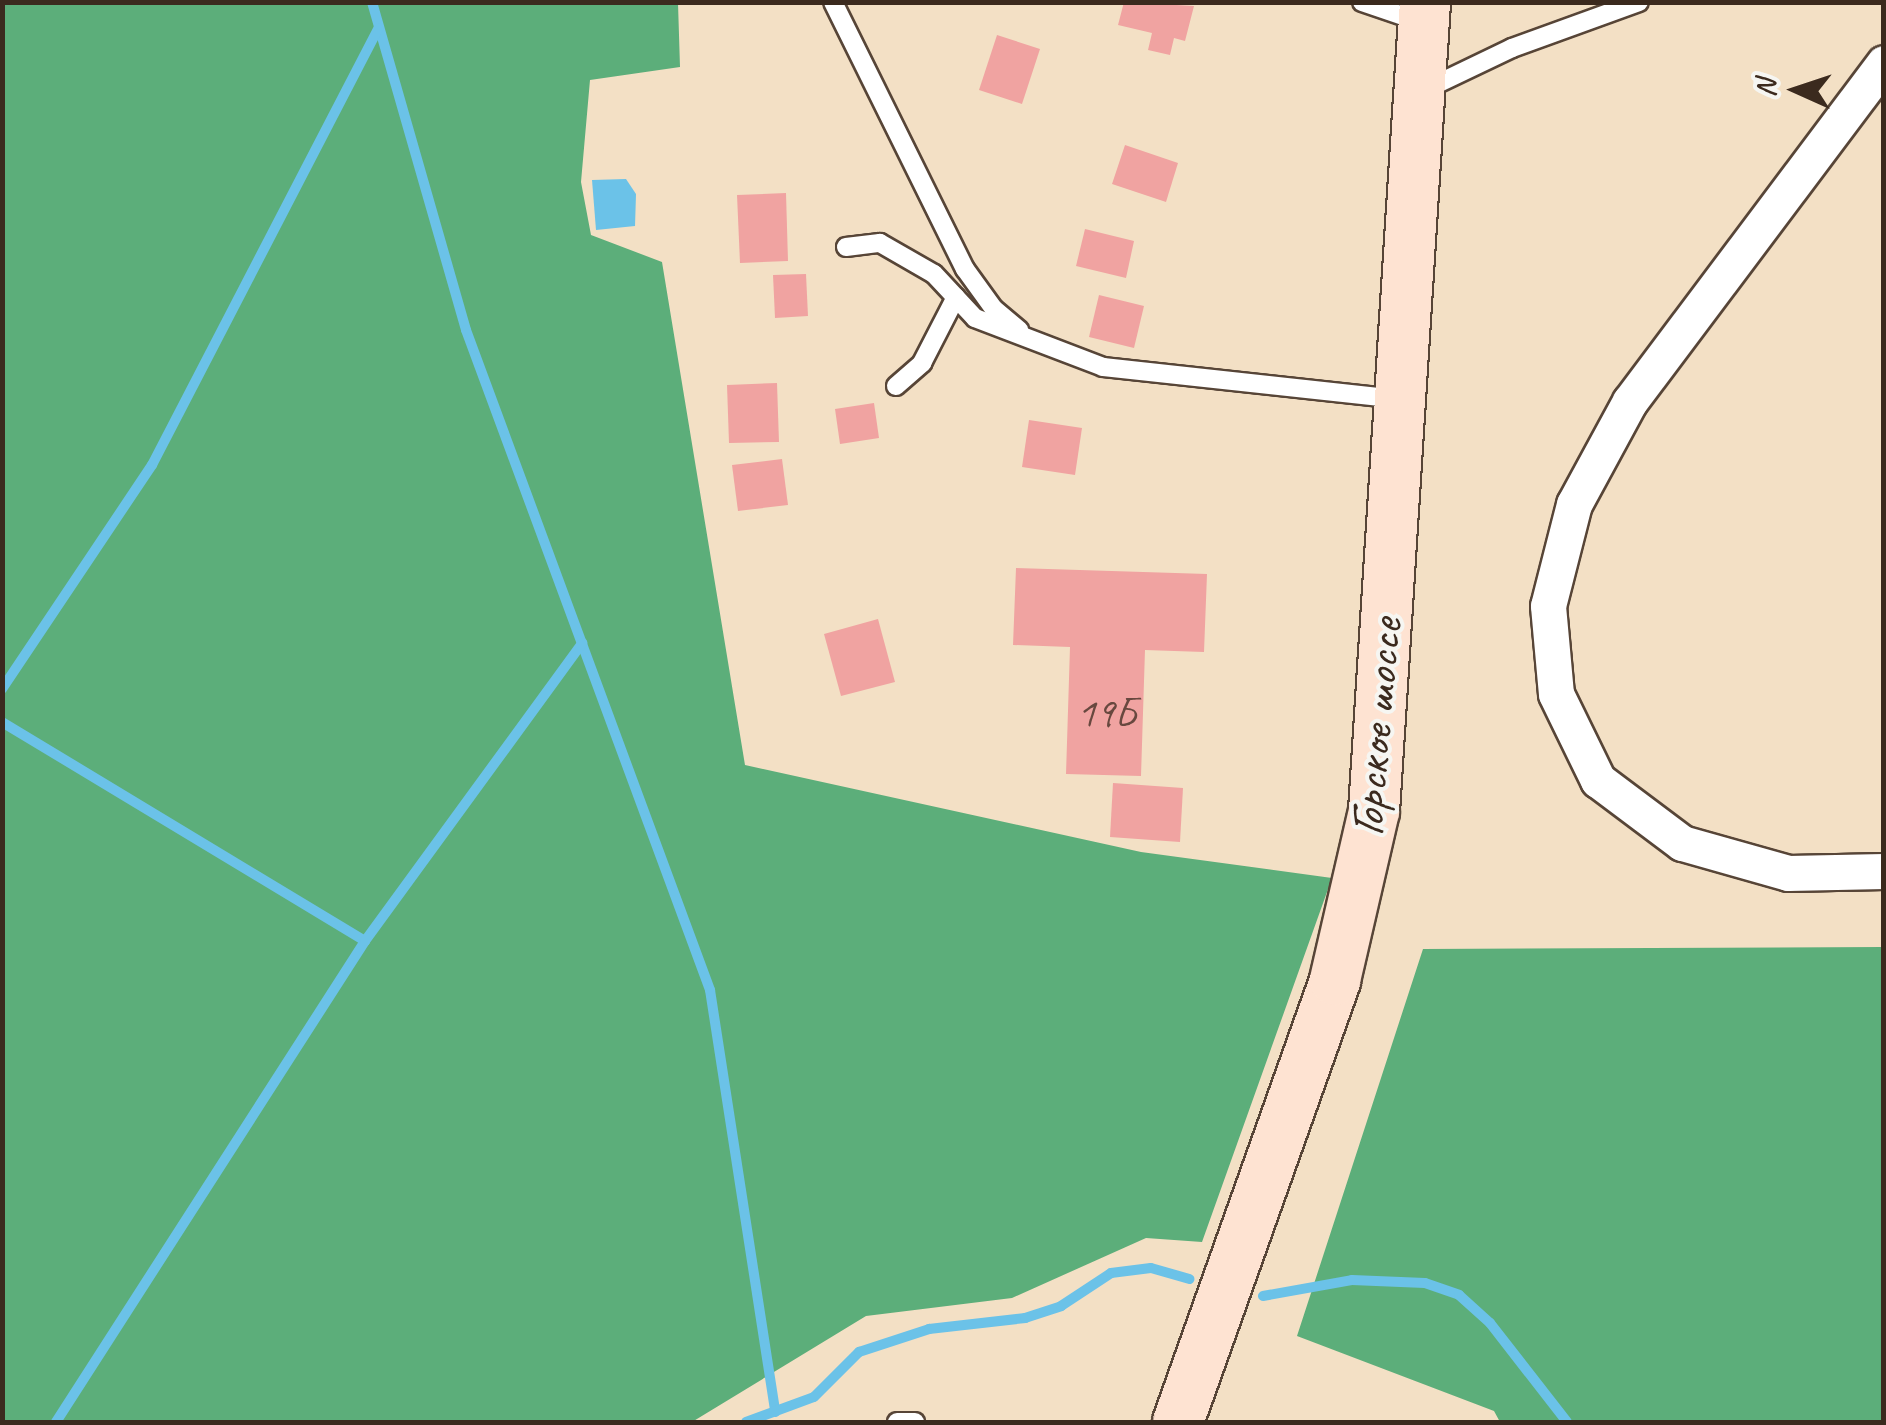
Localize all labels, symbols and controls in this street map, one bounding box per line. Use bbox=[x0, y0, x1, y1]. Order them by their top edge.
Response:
north arrow bbox=[1746, 40, 1846, 140]
text: N bbox=[1748, 79, 1783, 98]
street label: Горское шоссе bbox=[1338, 616, 1414, 838]
house number: 19Б bbox=[1076, 688, 1136, 738]

